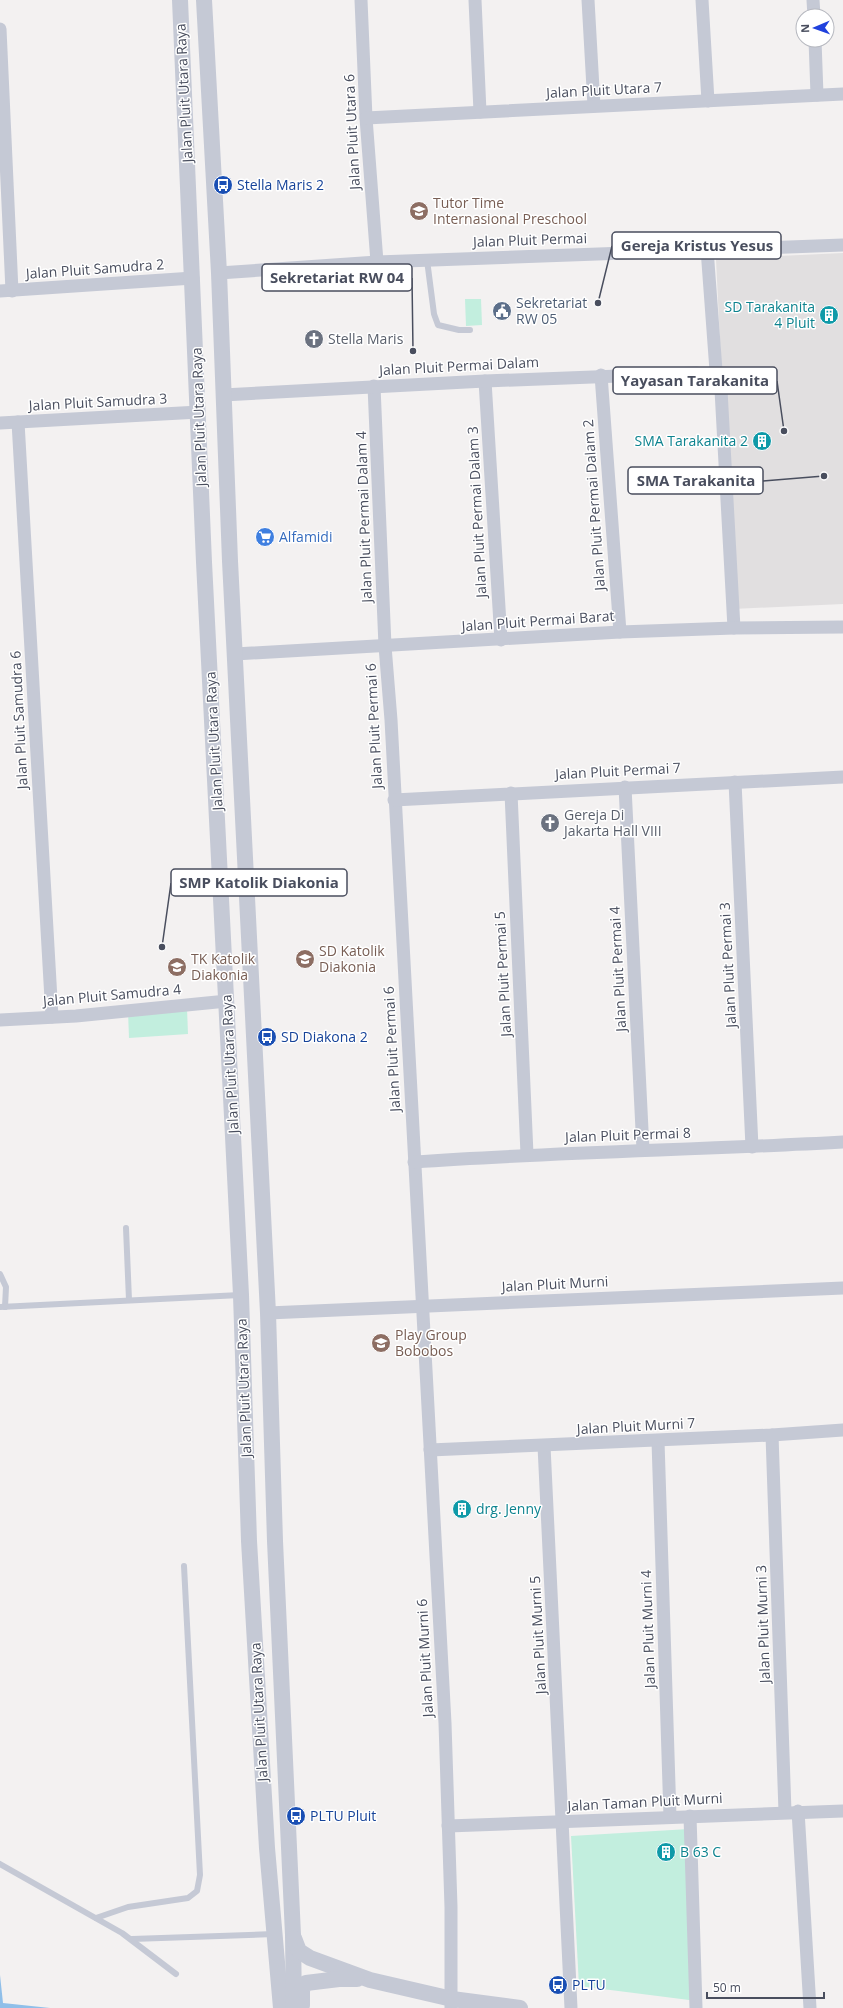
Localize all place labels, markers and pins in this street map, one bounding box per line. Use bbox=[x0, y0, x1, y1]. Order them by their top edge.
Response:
bus stop icon: Stella Maris 2 bbox=[212, 174, 234, 196]
place label: Stella Maris 2 bbox=[237, 175, 324, 194]
place label: Tutor Time Internasional Preschool bbox=[433, 193, 587, 228]
school or university icon: Tutor Time Internasional Preschool bbox=[408, 200, 430, 222]
callout: Gereja Kristus Yesus bbox=[612, 232, 781, 259]
callout: Sekretariat RW 04 bbox=[262, 264, 412, 291]
place label: Sekretariat RW 05 bbox=[516, 293, 587, 328]
place label: SD Tarakanita 4 Pluit bbox=[725, 297, 815, 332]
public building icon: Sekretariat RW 05 bbox=[491, 300, 513, 322]
building icon: SD Tarakanita 4 Pluit bbox=[818, 304, 840, 326]
church icon: Stella Maris bbox=[303, 328, 325, 350]
place label: Stella Maris bbox=[328, 329, 404, 348]
callout: Yayasan Tarakanita bbox=[613, 367, 777, 394]
building icon: SMA Tarakanita 2 bbox=[751, 430, 773, 452]
place label: SMA Tarakanita 2 bbox=[635, 431, 748, 450]
callout: SMA Tarakanita bbox=[628, 467, 763, 494]
supermarket icon: Alfamidi bbox=[254, 526, 276, 548]
place label: Alfamidi bbox=[279, 527, 332, 546]
place label: Gereja Di Jakarta Hall VIII bbox=[562, 805, 662, 840]
church icon: Gereja Di Jakarta Hall VIII bbox=[539, 812, 561, 834]
callout: SMP Katolik Diakonia bbox=[171, 869, 347, 896]
place label: SD Katolik Diakonia bbox=[319, 941, 385, 976]
school or university icon: SD Katolik Diakonia bbox=[294, 948, 316, 970]
place label: TK Katolik Diakonia bbox=[191, 949, 256, 984]
school or university icon: TK Katolik Diakonia bbox=[166, 956, 188, 978]
bus stop icon: SD Diakona 2 bbox=[256, 1026, 278, 1048]
place label: SD Diakona 2 bbox=[281, 1027, 368, 1046]
place label: Play Group Bobobos bbox=[395, 1325, 467, 1360]
school or university icon: Play Group Bobobos bbox=[370, 1332, 392, 1354]
building icon: drg. Jenny bbox=[451, 1498, 473, 1520]
place label: drg. Jenny bbox=[476, 1499, 542, 1518]
bus stop icon: PLTU Pluit bbox=[285, 1805, 307, 1827]
place label: PLTU Pluit bbox=[310, 1806, 376, 1825]
building icon: B 63 C bbox=[655, 1841, 677, 1863]
place label: B 63 C bbox=[680, 1842, 721, 1861]
bus stop icon: PLTU bbox=[547, 1974, 569, 1996]
place label: PLTU bbox=[572, 1975, 606, 1994]

